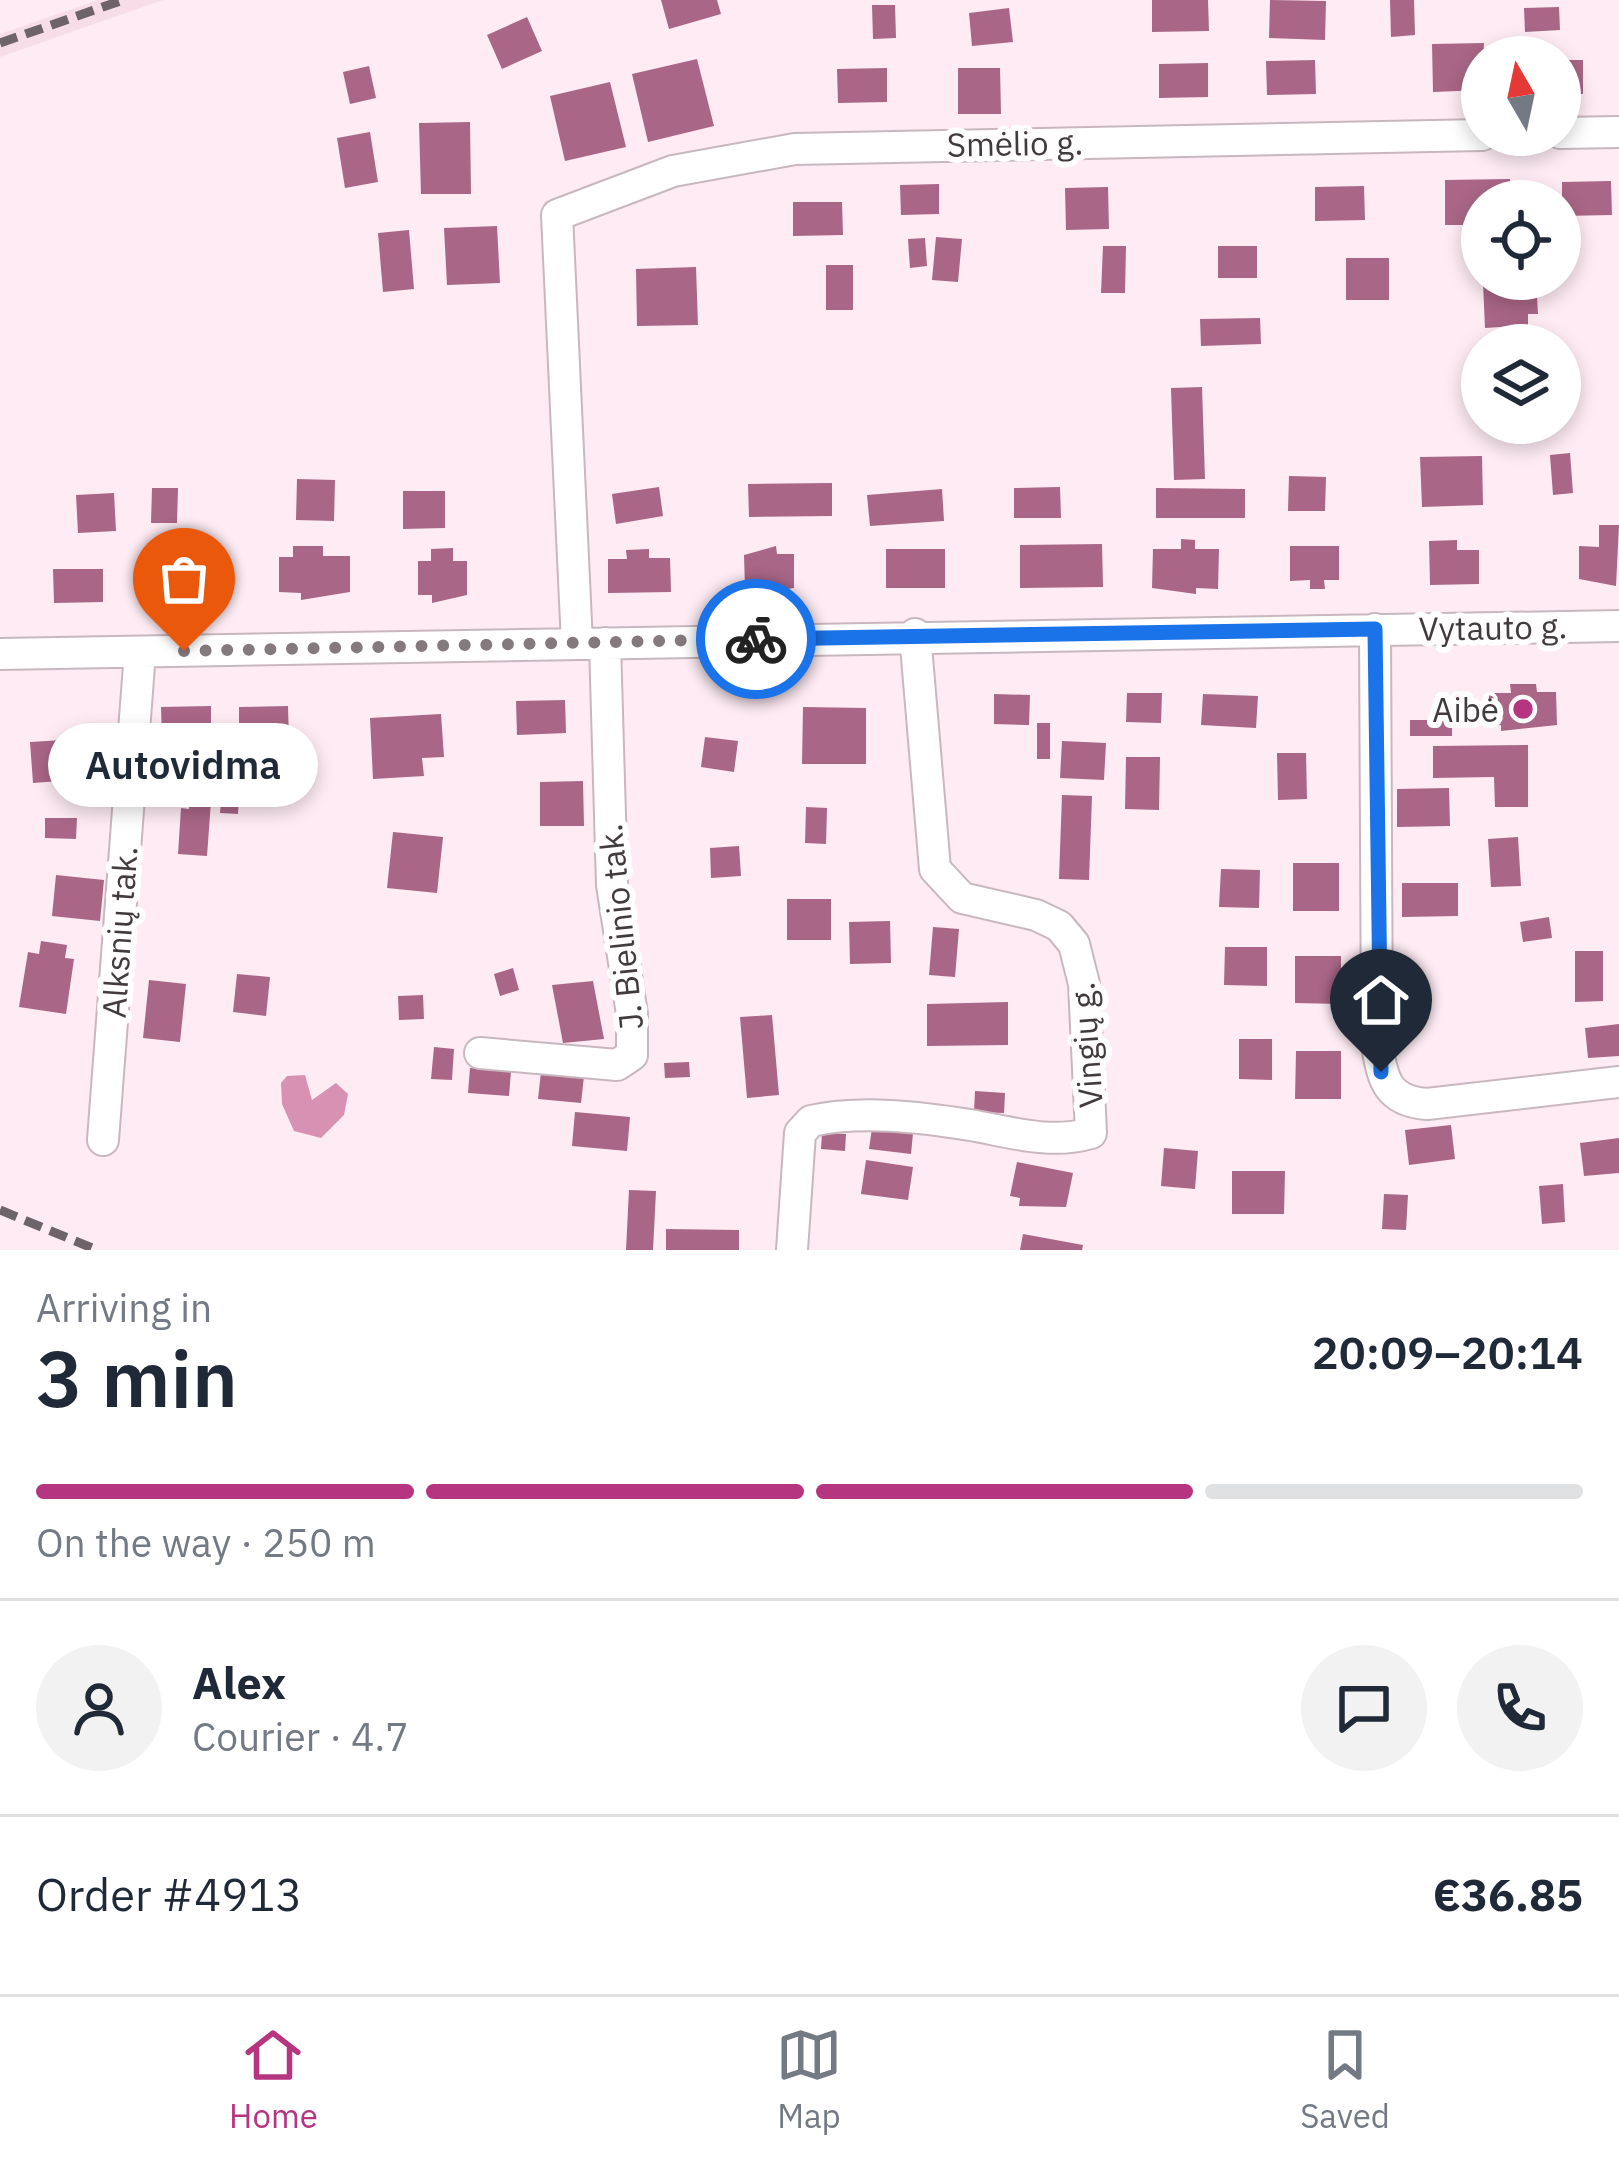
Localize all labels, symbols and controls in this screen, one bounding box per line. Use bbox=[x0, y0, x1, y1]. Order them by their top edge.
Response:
north arrow bbox=[1461, 36, 1581, 156]
map controls bbox=[1461, 36, 1581, 444]
street label: Smėlio g. bbox=[946, 120, 1084, 166]
button: locate bbox=[1461, 180, 1581, 300]
button: layers bbox=[1461, 324, 1581, 444]
pin bbox=[133, 528, 235, 651]
icon: bag bbox=[151, 546, 217, 612]
courier bbox=[696, 579, 816, 699]
street label: Vytauto g. bbox=[1418, 604, 1568, 650]
icon: bike bbox=[723, 606, 789, 672]
place label: Aibė bbox=[1432, 688, 1499, 731]
marker: Aibė bbox=[1510, 696, 1536, 722]
callout: Autovidma bbox=[49, 723, 319, 807]
text: Autovidma bbox=[85, 739, 281, 790]
street label: J. Bielinio tak. bbox=[588, 822, 652, 1032]
street label: Alksnių tak. bbox=[92, 845, 146, 1019]
pin bbox=[1330, 949, 1432, 1072]
icon: home bbox=[1348, 967, 1414, 1033]
street label: Vingių g. bbox=[1060, 981, 1112, 1109]
text: Arriving in bbox=[36, 1282, 212, 1333]
text: 20:09–20:14 bbox=[1312, 1323, 1583, 1381]
text: 3 min bbox=[36, 1327, 238, 1428]
text: On the way · 250 m bbox=[36, 1517, 376, 1568]
button: person bbox=[36, 1645, 162, 1771]
button: chat bbox=[1301, 1645, 1427, 1771]
button: phone bbox=[1457, 1645, 1583, 1771]
text: Alex bbox=[192, 1653, 286, 1711]
text: Courier · 4.7 bbox=[192, 1711, 409, 1762]
text: Order #4913 bbox=[36, 1865, 302, 1923]
text: €36.85 bbox=[1433, 1865, 1583, 1923]
tab: Home bbox=[229, 2022, 318, 2137]
tab: Map bbox=[776, 2022, 842, 2137]
tab: Saved bbox=[1300, 2022, 1390, 2137]

